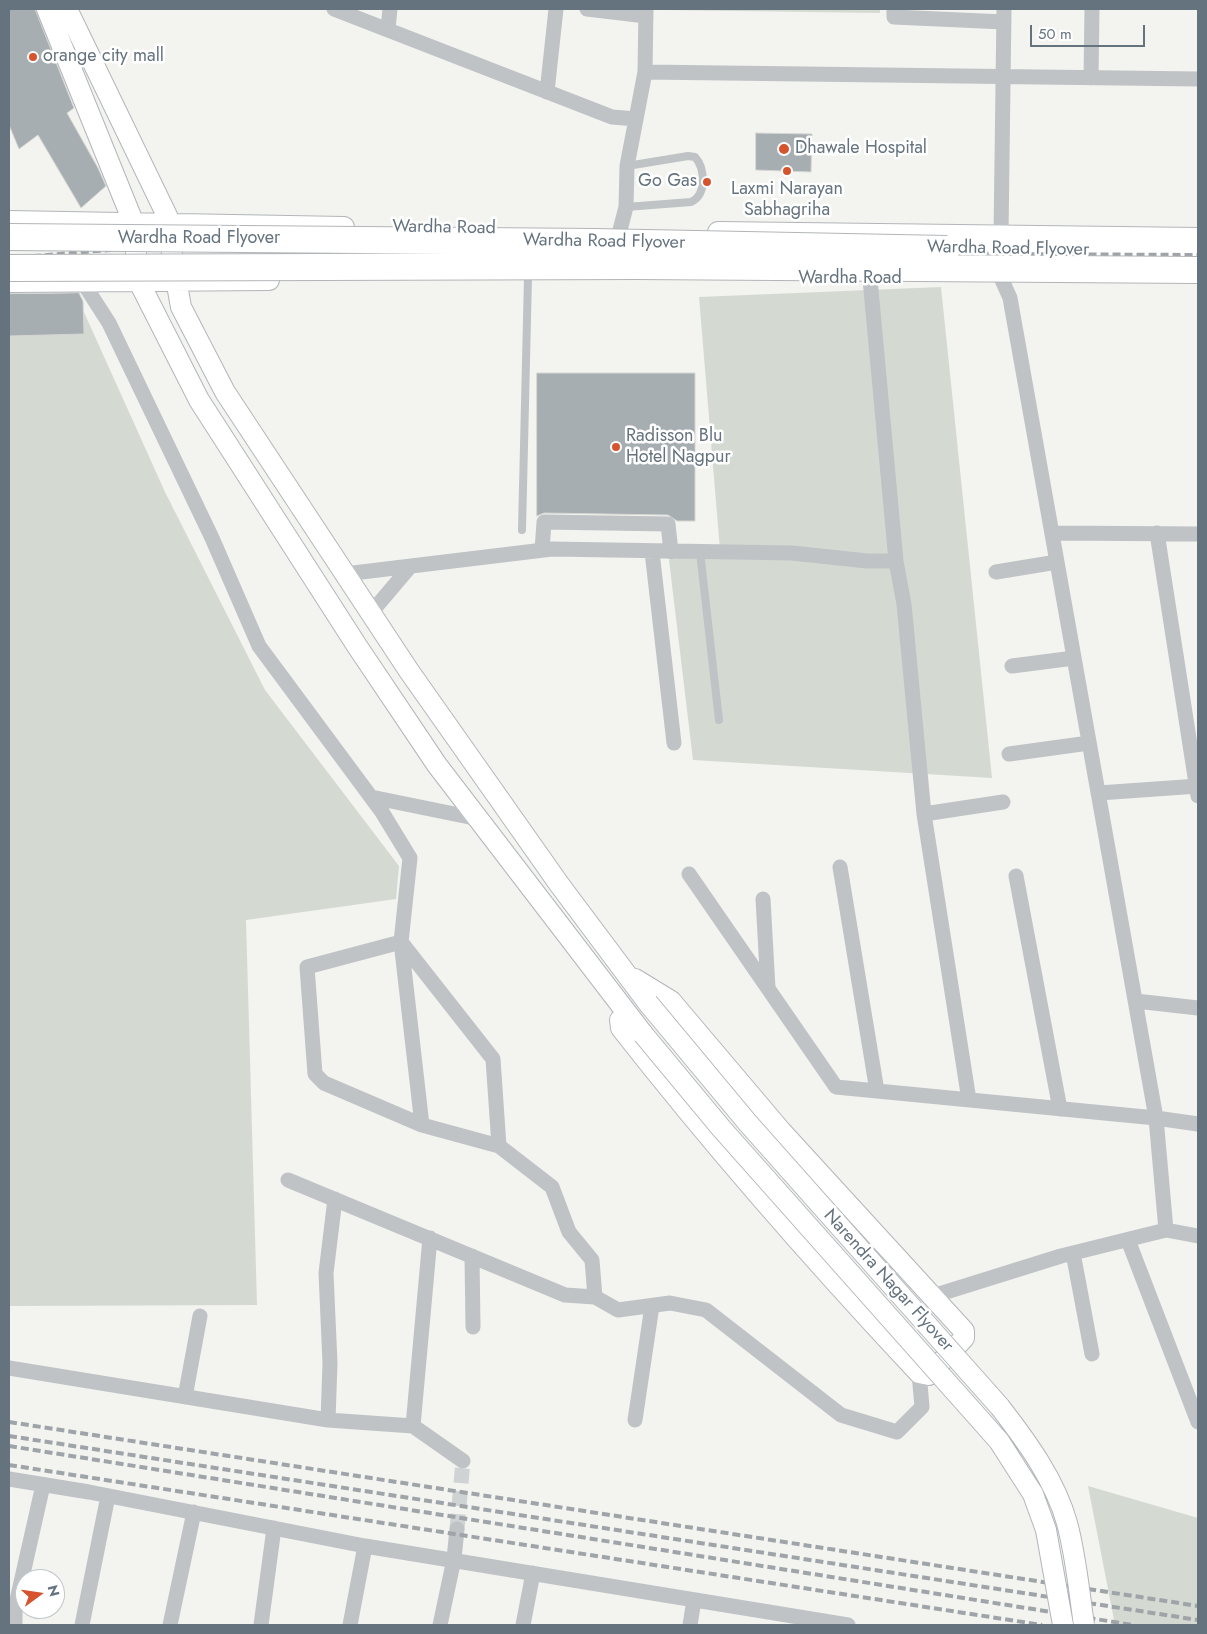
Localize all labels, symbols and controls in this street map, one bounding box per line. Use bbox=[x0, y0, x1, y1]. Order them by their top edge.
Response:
scale bar bbox=[1032, 15, 1147, 47]
text: 50 m bbox=[1038, 23, 1072, 45]
place label: orange city mall bbox=[43, 46, 164, 68]
marker: orange city mall bbox=[27, 51, 39, 63]
place label: Dhawale Hospital bbox=[795, 138, 927, 160]
marker: Dhawale Hospital bbox=[777, 142, 791, 156]
marker: Laxmi Narayan Sabhagriha bbox=[781, 165, 793, 177]
place label: Go Gas bbox=[638, 171, 697, 193]
marker: Go Gas bbox=[701, 176, 713, 188]
place label: Laxmi Narayan Sabhagriha bbox=[731, 179, 843, 222]
street label: Wardha Road bbox=[392, 216, 496, 240]
street label: Wardha Road Flyover bbox=[118, 228, 280, 250]
street label: Wardha Road Flyover bbox=[523, 230, 685, 254]
street label: Wardha Road Flyover bbox=[927, 237, 1089, 261]
street label: Wardha Road bbox=[798, 268, 902, 290]
place label: Radisson Blu Hotel Nagpur bbox=[626, 426, 731, 468]
marker: Radisson Blu Hotel Nagpur bbox=[610, 441, 622, 453]
street label: Narendra Nagar Flyover bbox=[818, 1205, 958, 1357]
north arrow bbox=[15, 1569, 65, 1619]
text: N bbox=[43, 1583, 65, 1598]

